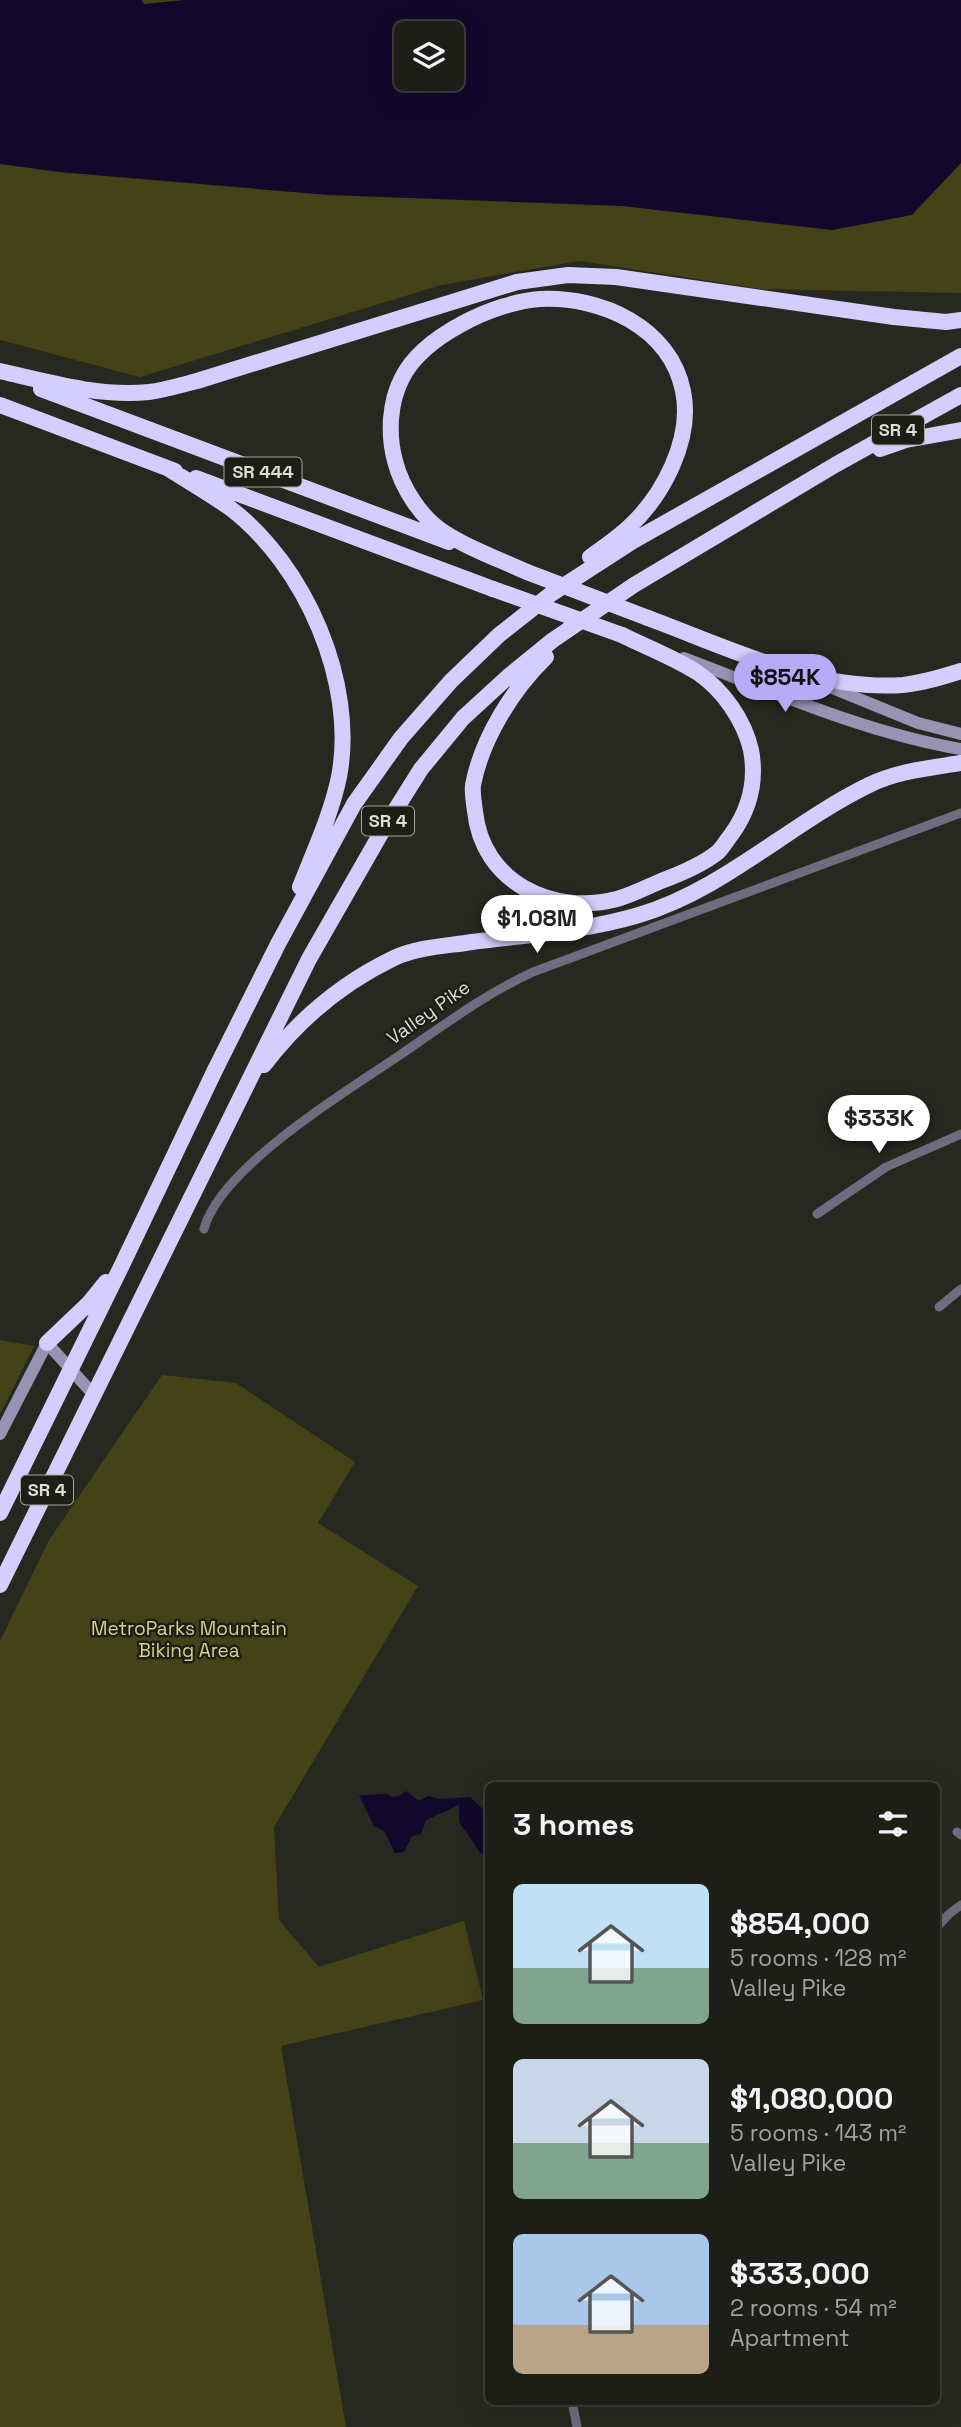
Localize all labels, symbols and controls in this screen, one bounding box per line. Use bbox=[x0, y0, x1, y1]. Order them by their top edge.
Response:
map controls bbox=[394, 21, 464, 91]
button: layers bbox=[394, 21, 464, 91]
road number: SR 4 bbox=[872, 416, 924, 444]
road number: SR 444 bbox=[224, 458, 302, 486]
pin: $854K bbox=[736, 654, 834, 714]
text: $854K bbox=[750, 662, 820, 692]
road number: SR 4 bbox=[362, 806, 414, 836]
pin: $1.08M bbox=[480, 895, 594, 955]
text: $1.08M bbox=[497, 903, 577, 933]
street label: Valley Pike bbox=[382, 975, 475, 1050]
pin: $333K bbox=[830, 1096, 928, 1155]
text: $333K bbox=[844, 1103, 914, 1133]
road number: SR 4 bbox=[21, 1476, 73, 1504]
park label: MetroParks Mountain Biking Area bbox=[91, 1616, 287, 1663]
text: 3 homes bbox=[513, 1805, 634, 1844]
icon: filters bbox=[874, 1805, 912, 1843]
text: $854,000 bbox=[730, 1904, 870, 1943]
icon: home bbox=[569, 1912, 653, 1996]
text: 5 rooms · 128 m² bbox=[730, 1943, 906, 1973]
text: Valley Pike bbox=[730, 1973, 846, 2003]
text: $1,080,000 bbox=[730, 2079, 894, 2118]
icon: home bbox=[569, 2087, 653, 2171]
text: 5 rooms · 143 m² bbox=[730, 2118, 906, 2148]
text: Valley Pike bbox=[730, 2148, 846, 2178]
text: $333,000 bbox=[730, 2254, 870, 2293]
icon: home bbox=[569, 2262, 653, 2346]
text: 2 rooms · 54 m² bbox=[730, 2293, 897, 2323]
text: Apartment bbox=[730, 2323, 850, 2353]

